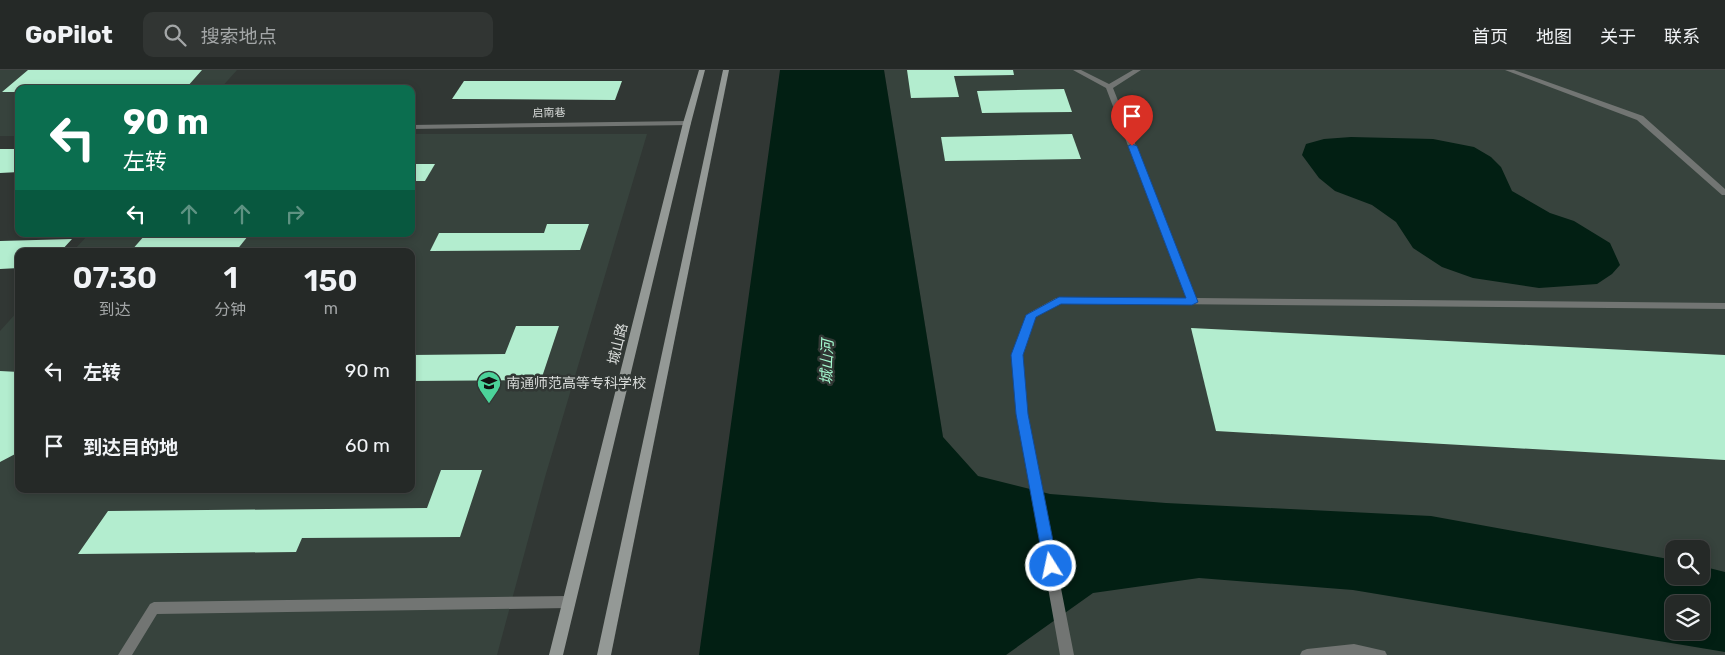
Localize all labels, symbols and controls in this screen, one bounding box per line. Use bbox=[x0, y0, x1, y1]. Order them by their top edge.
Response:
search box bbox=[143, 12, 493, 57]
text: GoPilot bbox=[25, 21, 113, 49]
icon: search bbox=[161, 21, 189, 49]
text: 搜索地点 bbox=[201, 25, 277, 48]
text: 首页 bbox=[1472, 26, 1508, 48]
text: 地图 bbox=[1536, 26, 1572, 48]
text: 关于 bbox=[1600, 26, 1636, 48]
text: 联系 bbox=[1664, 26, 1700, 48]
pin bbox=[1111, 95, 1153, 146]
text: 90 m bbox=[123, 101, 209, 143]
icon: arrive bbox=[1118, 102, 1146, 130]
icon: left bbox=[40, 105, 105, 170]
street label: 启南巷 bbox=[532, 106, 566, 120]
text: 左转 bbox=[123, 148, 167, 175]
icon: left bbox=[122, 200, 150, 228]
icon: ahead bbox=[175, 200, 203, 228]
icon: ahead bbox=[228, 200, 256, 228]
icon: right bbox=[281, 200, 309, 228]
text: 07:30 bbox=[72, 260, 157, 296]
text: 1 bbox=[223, 260, 238, 296]
text: 150 bbox=[304, 263, 357, 299]
text: m bbox=[324, 299, 338, 318]
text: 到达 bbox=[99, 300, 131, 319]
text: 分钟 bbox=[215, 300, 247, 319]
street label: 城山路 bbox=[605, 322, 631, 366]
water label: 城山河 bbox=[817, 336, 837, 385]
icon: left bbox=[40, 357, 68, 385]
text: 90 m bbox=[345, 359, 390, 382]
text: 左转 bbox=[83, 361, 121, 384]
school or university icon: 南通师范高等专科学校 bbox=[476, 370, 502, 404]
place label: 南通师范高等专科学校 bbox=[506, 375, 646, 392]
icon: arrive bbox=[40, 432, 68, 460]
text: 60 m bbox=[345, 434, 390, 457]
text: 到达目的地 bbox=[83, 436, 178, 459]
position arrow bbox=[1024, 539, 1076, 591]
map controls bbox=[1665, 540, 1710, 640]
button: search bbox=[1665, 540, 1710, 585]
button: layers bbox=[1665, 595, 1710, 640]

